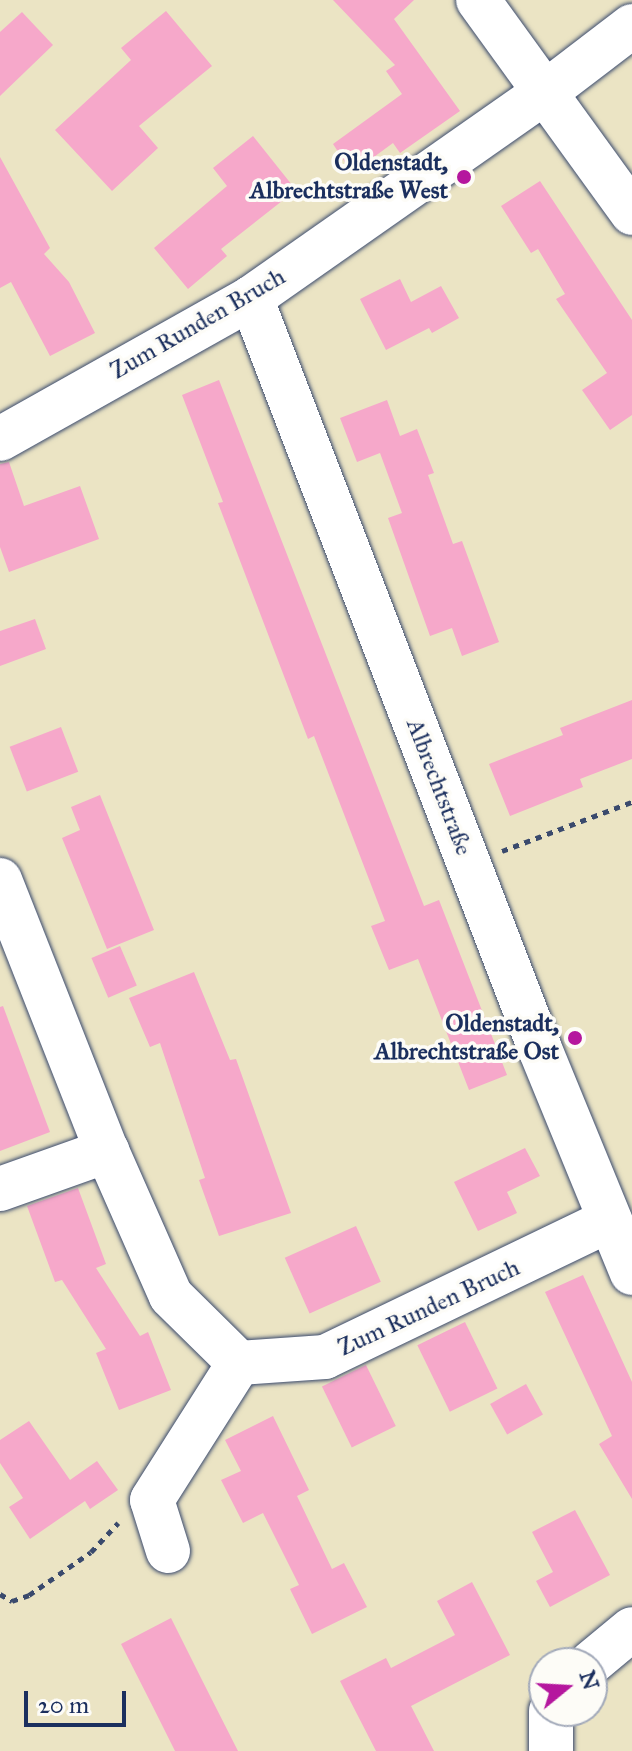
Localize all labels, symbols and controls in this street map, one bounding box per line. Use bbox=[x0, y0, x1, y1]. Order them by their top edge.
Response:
place label: Oldenstadt, Albrechtstraße West bbox=[250, 149, 448, 205]
marker: Oldenstadt, Albrechtstraße West bbox=[455, 168, 473, 186]
street label: Zum Runden Bruch bbox=[106, 262, 290, 386]
street label: Albrechtstraße bbox=[400, 715, 478, 859]
place label: Oldenstadt, Albrechtstraße Ost bbox=[375, 1010, 559, 1066]
marker: Oldenstadt, Albrechtstraße Ost bbox=[566, 1029, 584, 1047]
street label: Zum Runden Bruch bbox=[334, 1253, 524, 1363]
north arrow bbox=[528, 1647, 608, 1727]
text: N bbox=[574, 1667, 605, 1693]
scale bar bbox=[28, 1675, 130, 1725]
text: 20 m bbox=[38, 1690, 89, 1720]

